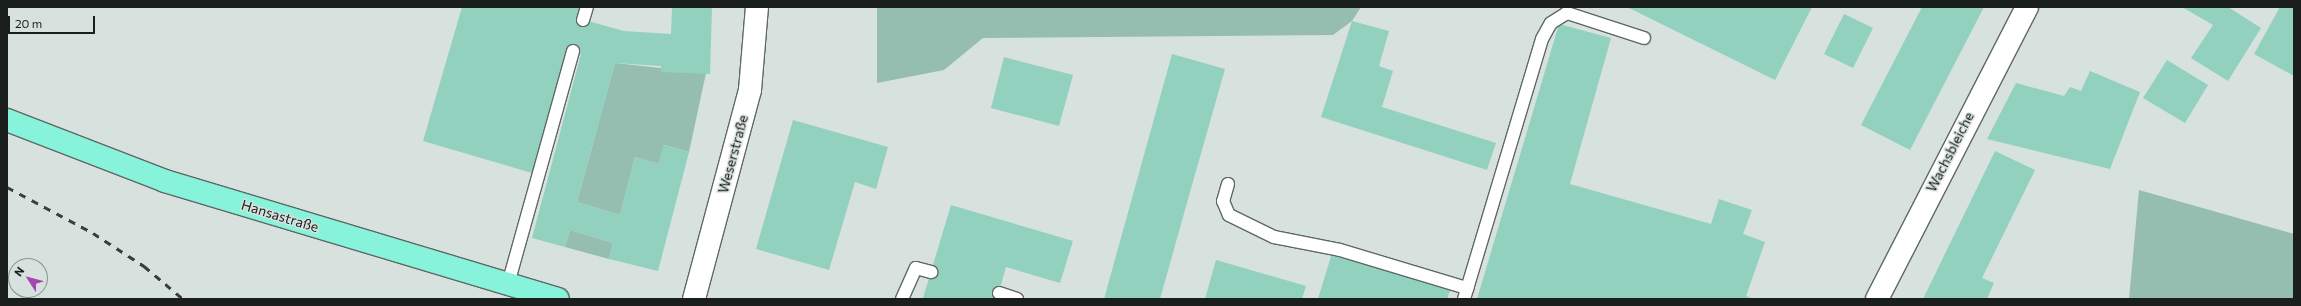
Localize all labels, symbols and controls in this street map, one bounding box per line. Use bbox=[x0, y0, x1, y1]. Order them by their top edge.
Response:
scale bar bbox=[10, 8, 97, 34]
text: 20 m bbox=[15, 16, 42, 30]
street label: Wachsbleiche bbox=[1923, 109, 1977, 195]
street label: Weserstraße bbox=[714, 113, 752, 195]
street label: Hansastraße bbox=[239, 196, 321, 236]
north arrow bbox=[8, 258, 48, 298]
text: N bbox=[11, 264, 26, 278]

